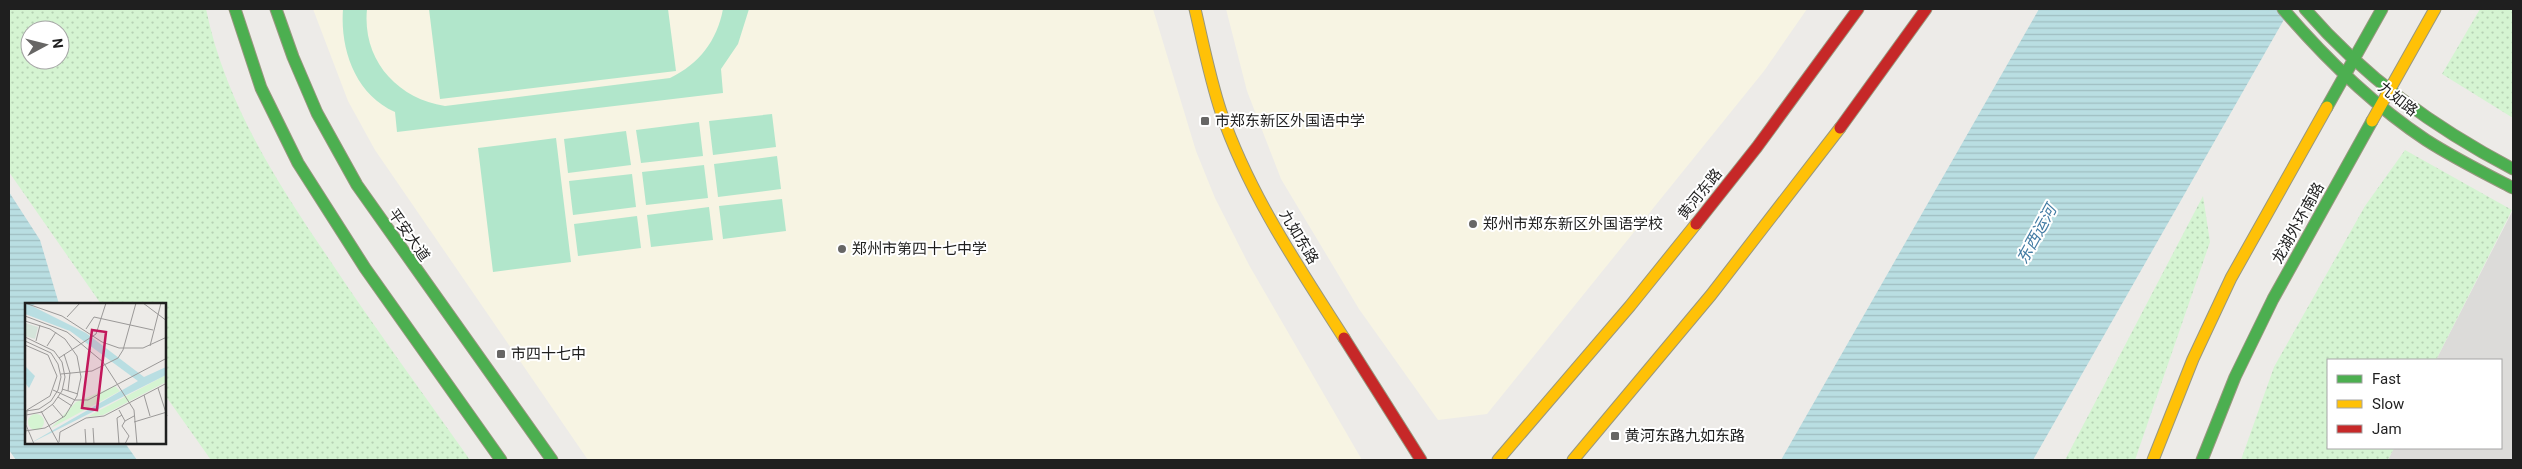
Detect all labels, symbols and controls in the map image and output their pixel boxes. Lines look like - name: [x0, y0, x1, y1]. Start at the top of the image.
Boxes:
- north arrow: [20, 20, 70, 70]
- text: N: [49, 38, 66, 49]
- street label: 九如路: [2375, 78, 2421, 120]
- place label: 市郑东新区外国语中学: [1215, 112, 1365, 130]
- marker: 市郑东新区外国语中学: [1199, 115, 1211, 127]
- street label: 黄河东路: [1674, 165, 1726, 223]
- street label: 龙湖外环南路: [2268, 179, 2328, 267]
- water label: 东西运河: [2013, 199, 2062, 267]
- street label: 平安大道: [384, 205, 434, 265]
- street label: 九如东路: [1276, 207, 1322, 267]
- place label: 郑州市郑东新区外国语学校: [1483, 215, 1663, 233]
- marker: 郑州市郑东新区外国语学校: [1467, 218, 1479, 230]
- place label: 郑州市第四十七中学: [852, 240, 987, 258]
- marker: 郑州市第四十七中学: [836, 243, 848, 255]
- inset map: [25, 303, 166, 444]
- place label: 市四十七中: [511, 345, 586, 363]
- marker: 市四十七中: [495, 348, 507, 360]
- legend: [2327, 359, 2502, 449]
- text: Fast: [2372, 370, 2401, 388]
- text: Slow: [2372, 395, 2404, 413]
- text: Jam: [2372, 420, 2402, 438]
- place label: 黄河东路九如东路: [1625, 427, 1745, 445]
- marker: 黄河东路九如东路: [1609, 430, 1621, 442]

